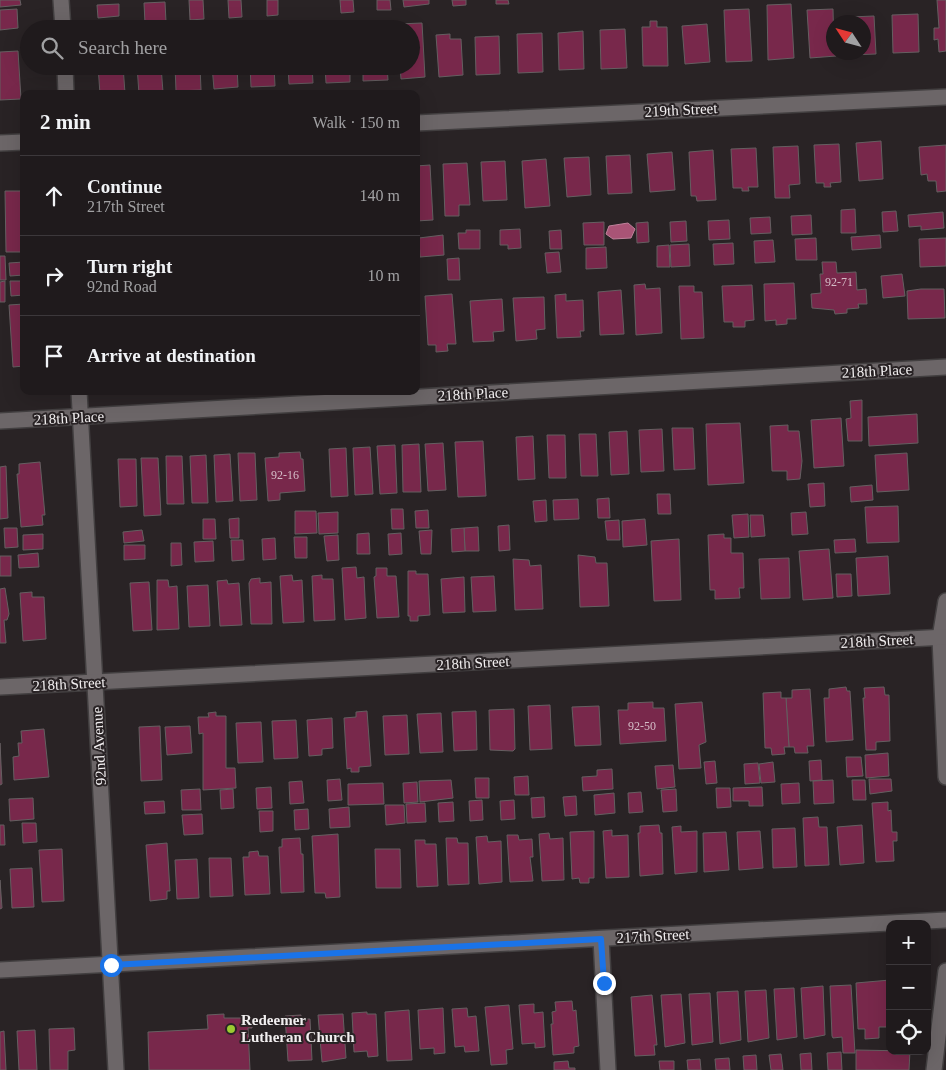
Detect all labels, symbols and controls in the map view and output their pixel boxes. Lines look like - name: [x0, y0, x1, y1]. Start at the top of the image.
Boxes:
- north arrow: [826, 15, 871, 60]
- search box: [20, 20, 420, 75]
- icon: search: [38, 34, 66, 62]
- text: Search here: [78, 37, 167, 58]
- street label: 219th Street: [644, 100, 719, 120]
- text: 2 min: [40, 110, 91, 134]
- text: Walk · 150 m: [313, 114, 400, 131]
- text: Continue: [87, 176, 162, 197]
- icon: ahead: [40, 182, 68, 210]
- text: 140 m: [360, 187, 400, 204]
- text: 217th Street: [87, 198, 165, 215]
- text: Turn right: [87, 256, 172, 277]
- icon: right: [40, 262, 68, 290]
- text: 10 m: [368, 267, 400, 284]
- house number: 92-71: [825, 275, 853, 289]
- text: 92nd Road: [87, 278, 157, 295]
- icon: arrive: [40, 342, 68, 370]
- text: Arrive at destination: [87, 345, 256, 366]
- street label: 218th Place: [841, 361, 913, 381]
- street label: 218th Place: [437, 384, 509, 404]
- street label: 218th Place: [33, 408, 105, 428]
- house number: 92-16: [271, 468, 299, 482]
- street label: 218th Street: [840, 631, 915, 651]
- street label: 218th Street: [436, 653, 511, 673]
- street label: 218th Street: [32, 674, 107, 694]
- street label: 92nd Avenue: [89, 706, 109, 786]
- house number: 92-50: [628, 719, 656, 733]
- map controls: [886, 920, 931, 1055]
- button: +: [886, 920, 931, 965]
- street label: 217th Street: [616, 926, 691, 946]
- route start: [100, 954, 123, 977]
- button: −: [886, 965, 931, 1010]
- route end: [593, 972, 616, 995]
- button: locate: [886, 1010, 931, 1055]
- place label: Redeemer Lutheran Church: [241, 1012, 355, 1045]
- marker: Redeemer Lutheran Church: [225, 1023, 237, 1035]

